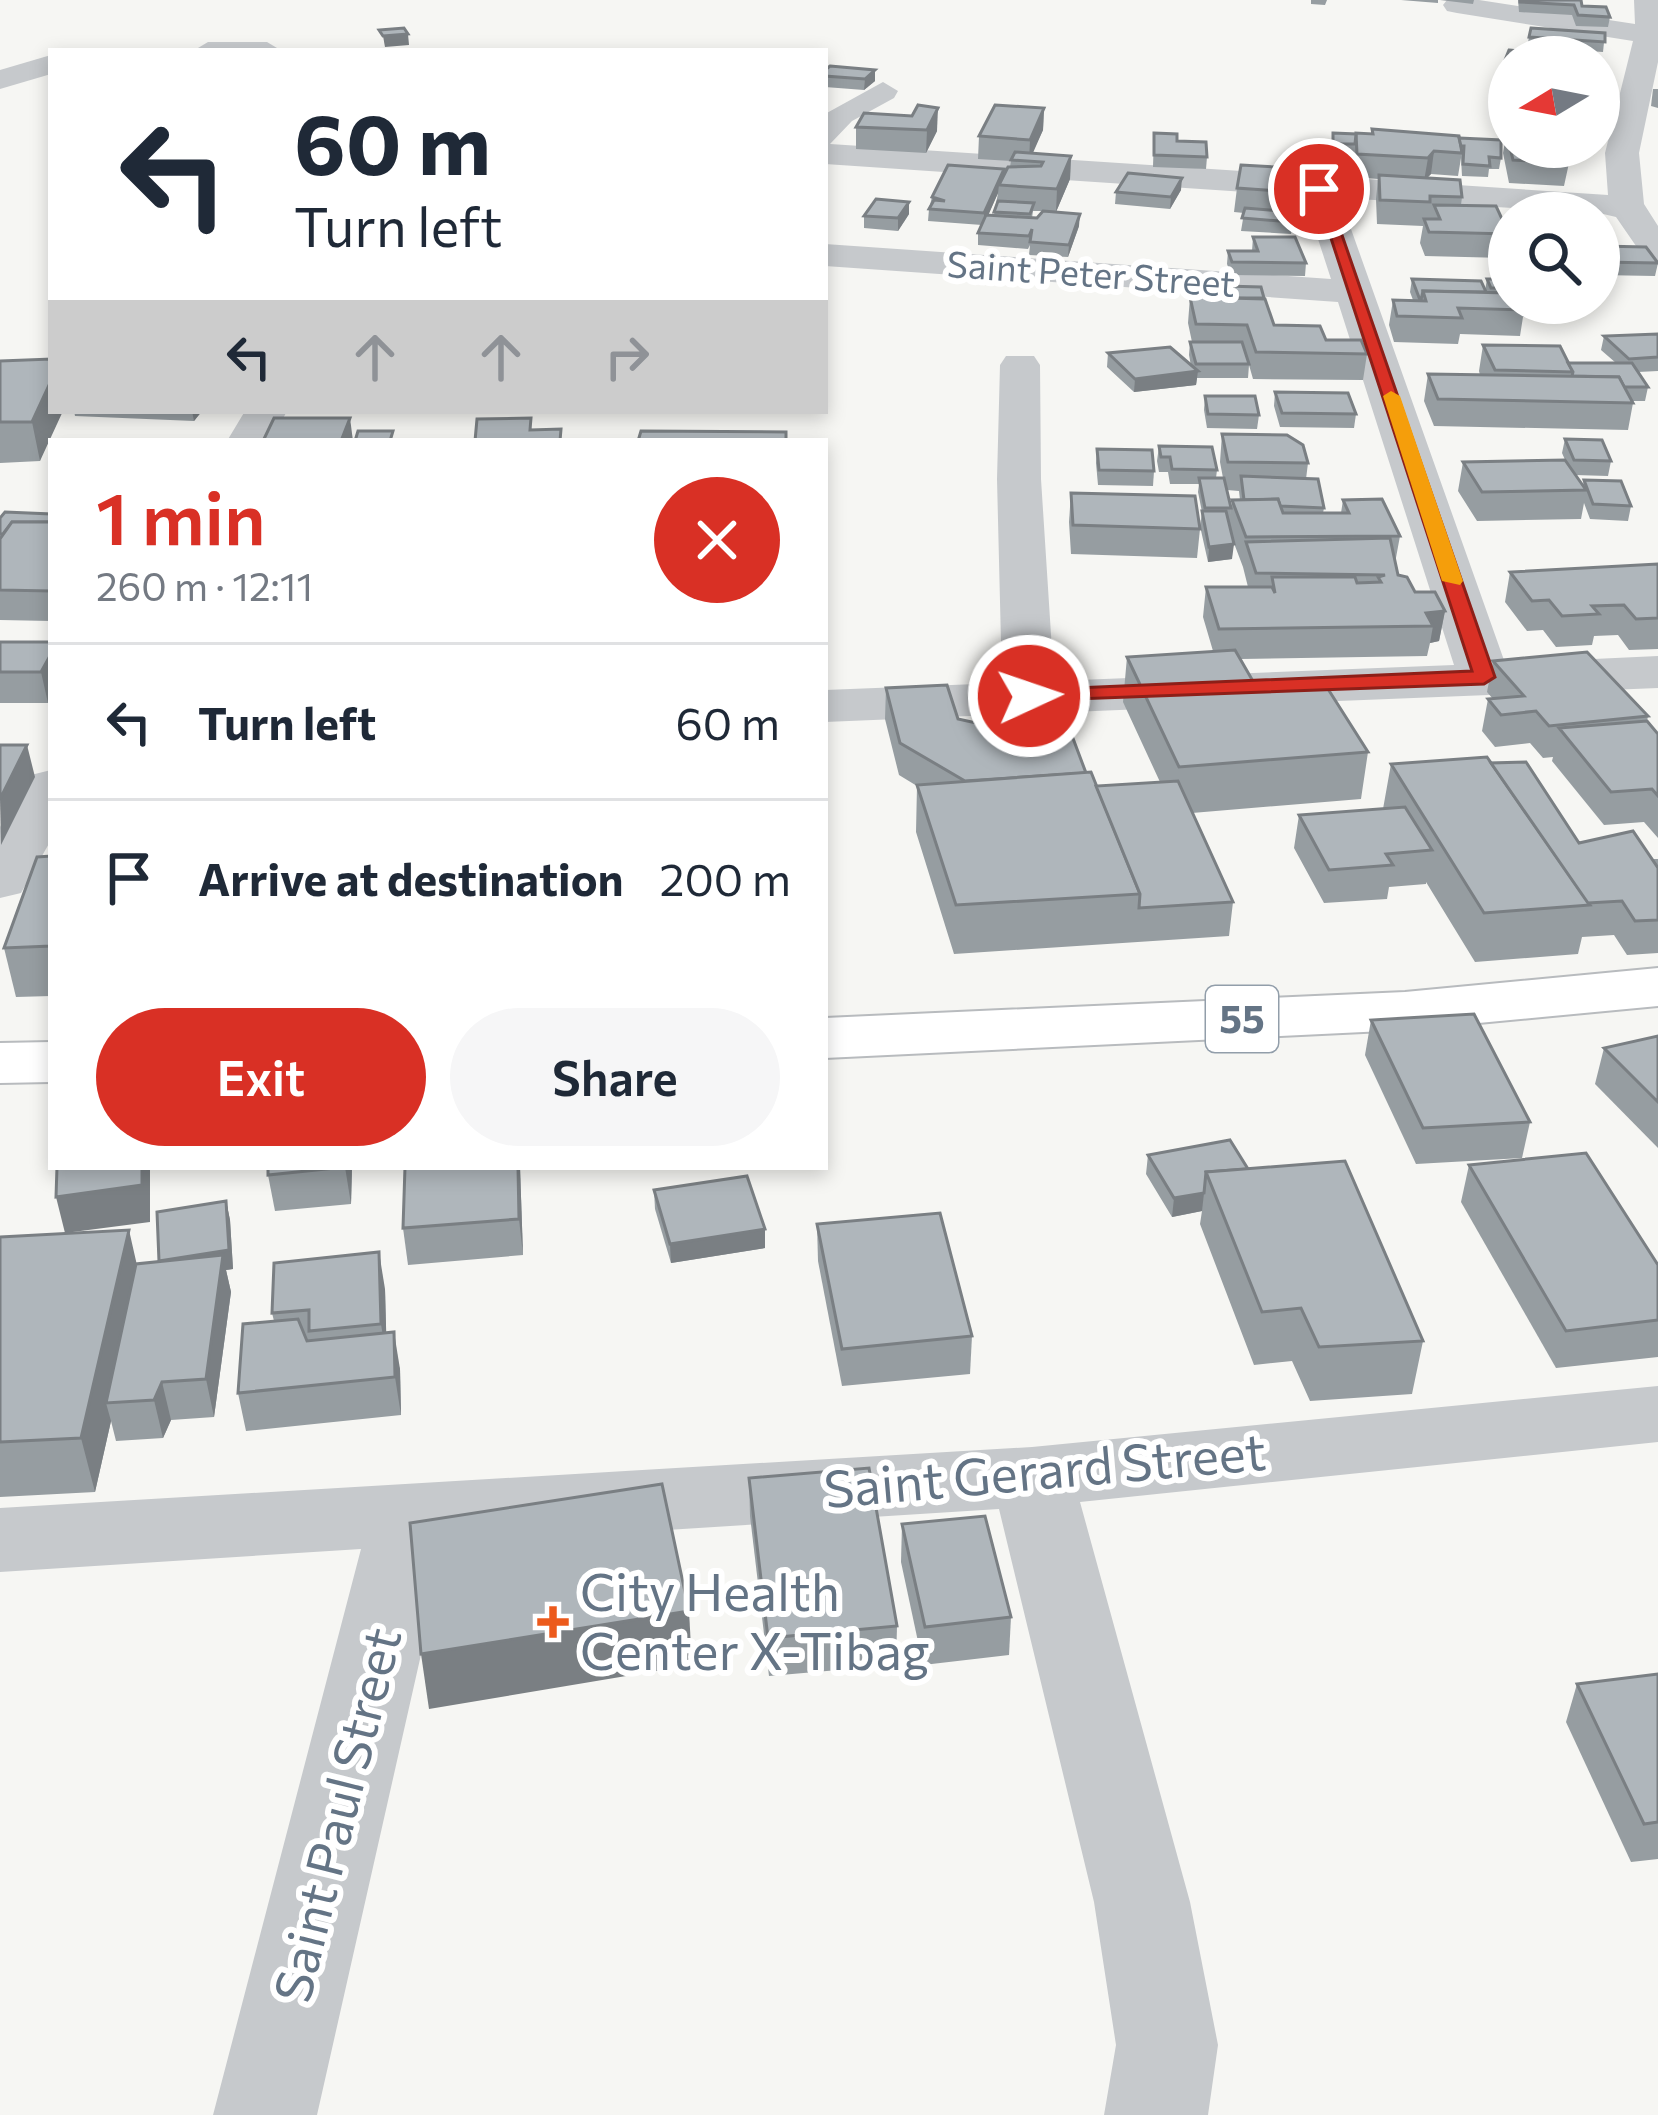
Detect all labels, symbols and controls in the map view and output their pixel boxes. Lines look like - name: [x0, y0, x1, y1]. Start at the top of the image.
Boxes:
- north arrow: [1488, 36, 1620, 168]
- map controls: [1488, 36, 1620, 324]
- text: 60 m: [294, 90, 491, 192]
- icon: left: [96, 96, 252, 252]
- pin: [1268, 138, 1370, 240]
- icon: arrive: [1286, 156, 1352, 222]
- text: Turn left: [294, 192, 502, 258]
- button: search: [1488, 192, 1620, 324]
- street label: Saint Peter Street: [946, 240, 1237, 304]
- icon: left: [216, 324, 282, 390]
- icon: ahead: [342, 324, 408, 390]
- icon: ahead: [468, 324, 534, 390]
- icon: right: [594, 324, 660, 390]
- text: 1 min: [96, 472, 266, 560]
- button: close: [654, 477, 780, 603]
- text: 260 m · 12:11: [96, 561, 313, 609]
- position arrow: [966, 633, 1092, 759]
- icon: left: [96, 689, 162, 755]
- text: Turn left: [198, 694, 376, 749]
- text: 60 m: [675, 694, 780, 749]
- icon: arrive: [96, 845, 162, 911]
- text: Arrive at destination: [198, 850, 624, 905]
- text: 200 m: [660, 850, 791, 905]
- road number: 55: [1206, 986, 1278, 1052]
- button: Exit: [96, 1008, 426, 1146]
- button: Share: [450, 1008, 780, 1146]
- street label: Saint Gerard Street: [821, 1418, 1268, 1519]
- place label: City Health Center X-Tibag: [580, 1559, 930, 1681]
- marker: City Health Center X-Tibag: [537, 1606, 569, 1638]
- street label: Saint Paul Street: [259, 1621, 413, 2008]

